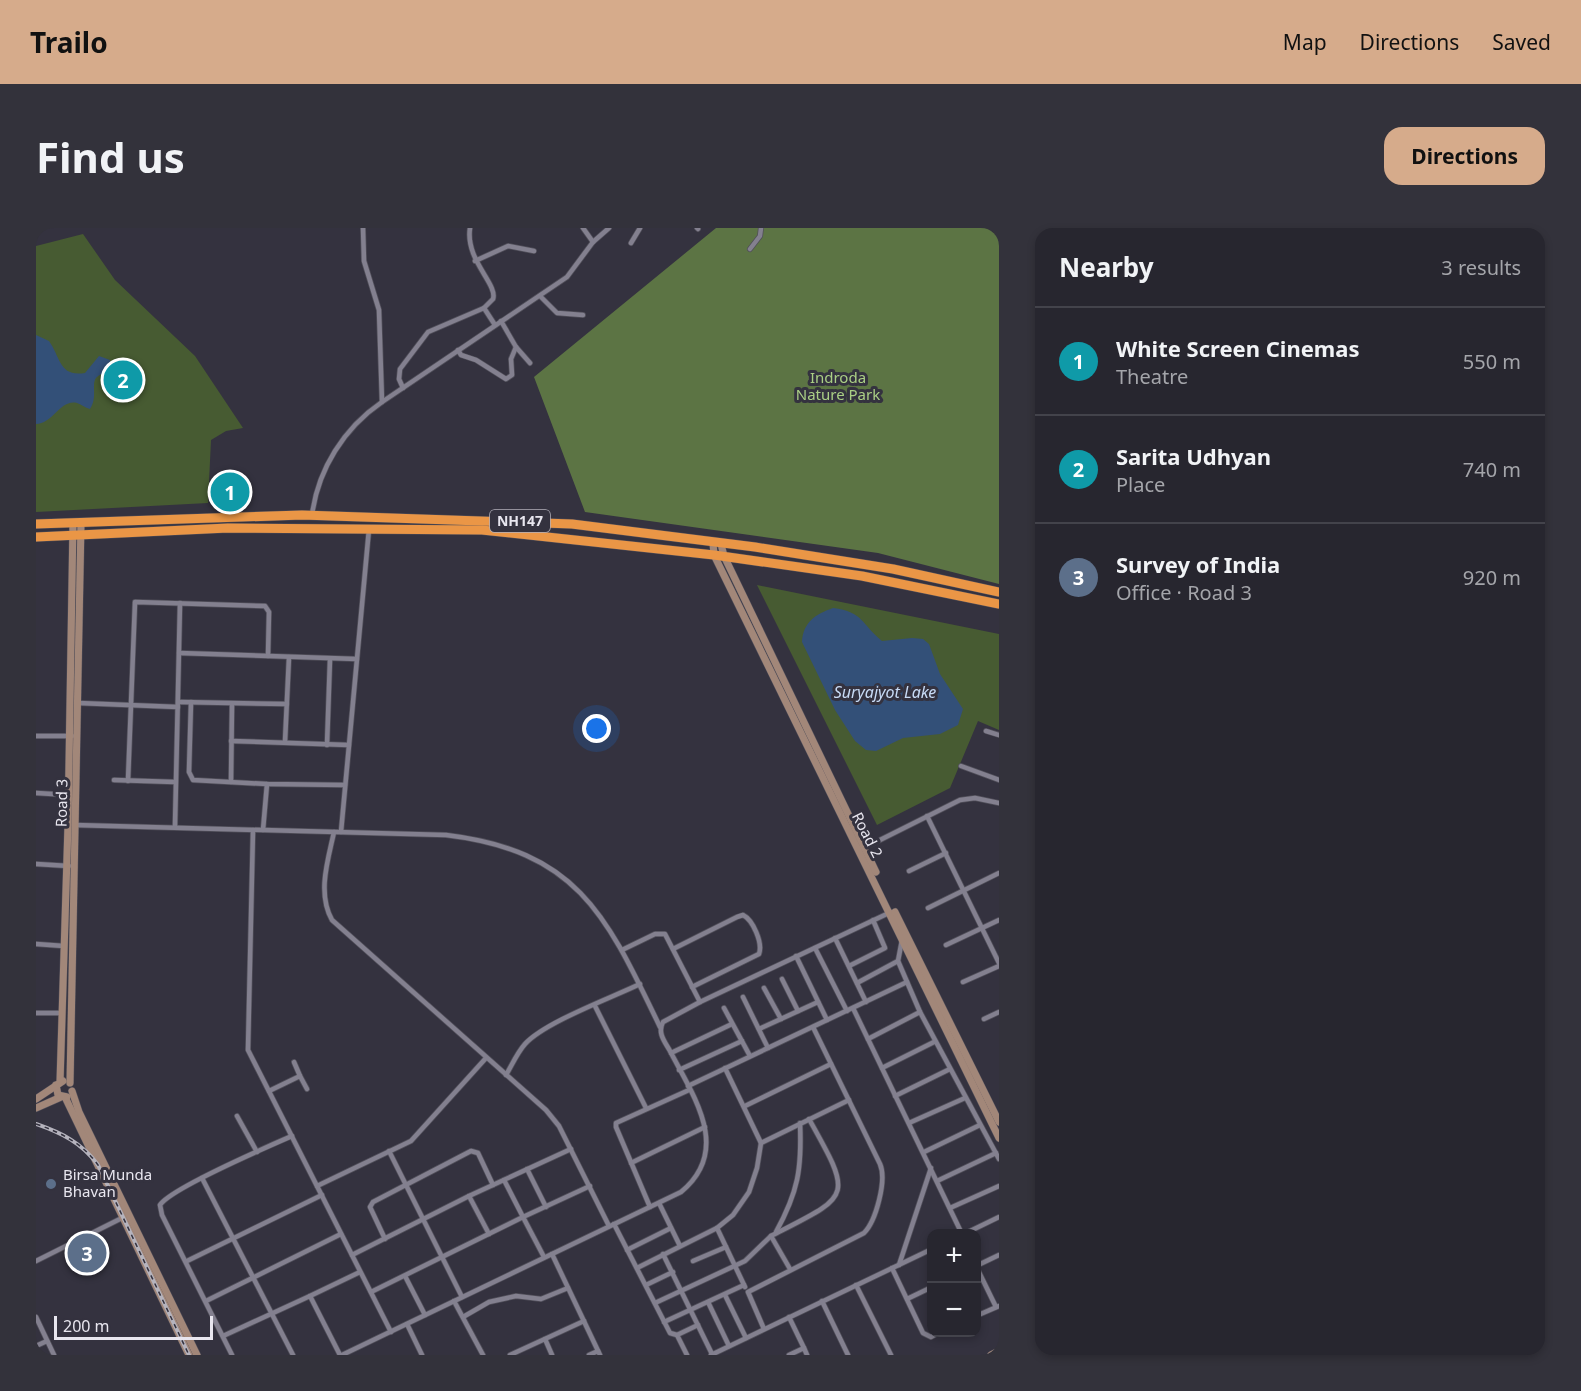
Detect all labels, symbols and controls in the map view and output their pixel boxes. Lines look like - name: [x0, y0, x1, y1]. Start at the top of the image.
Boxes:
- text: Trailo: [30, 23, 108, 61]
- text: Map: [1283, 28, 1327, 56]
- text: Directions: [1360, 28, 1459, 56]
- text: Saved: [1492, 28, 1551, 56]
- button: Directions: [1384, 127, 1545, 185]
- text: Find us: [36, 128, 185, 185]
- text: Nearby: [1059, 249, 1154, 285]
- text: 3 results: [1441, 254, 1521, 281]
- text: White Screen Cinemas: [1116, 333, 1360, 363]
- text: 1: [1073, 348, 1084, 375]
- text: 550 m: [1463, 348, 1521, 375]
- pin: 2: [104, 358, 142, 402]
- text: Theatre: [1116, 363, 1188, 390]
- park label: Indroda Nature Park: [796, 367, 880, 404]
- text: Sarita Udhyan: [1116, 441, 1271, 471]
- text: 2: [1073, 456, 1084, 483]
- text: 740 m: [1463, 456, 1521, 483]
- pin: 1: [210, 470, 250, 514]
- text: Place: [1116, 471, 1165, 498]
- road number: NH147: [490, 510, 550, 532]
- text: Survey of India: [1116, 549, 1280, 579]
- text: 3: [1073, 564, 1084, 591]
- text: 920 m: [1463, 564, 1521, 591]
- text: Office · Road 3: [1116, 579, 1252, 606]
- water label: Suryajyot Lake: [834, 681, 936, 703]
- your location: [582, 714, 611, 743]
- street label: Road 3: [51, 779, 71, 827]
- street label: Road 2: [848, 808, 888, 861]
- place label: Birsa Munda Bhavan: [63, 1164, 152, 1201]
- marker: Birsa Munda Bhavan: [44, 1177, 58, 1191]
- map controls: [927, 1229, 981, 1337]
- button: +: [927, 1229, 981, 1283]
- pin: 3: [68, 1230, 106, 1276]
- button: −: [927, 1283, 981, 1337]
- scale bar: [54, 1313, 213, 1340]
- text: 200 m: [63, 1315, 110, 1337]

